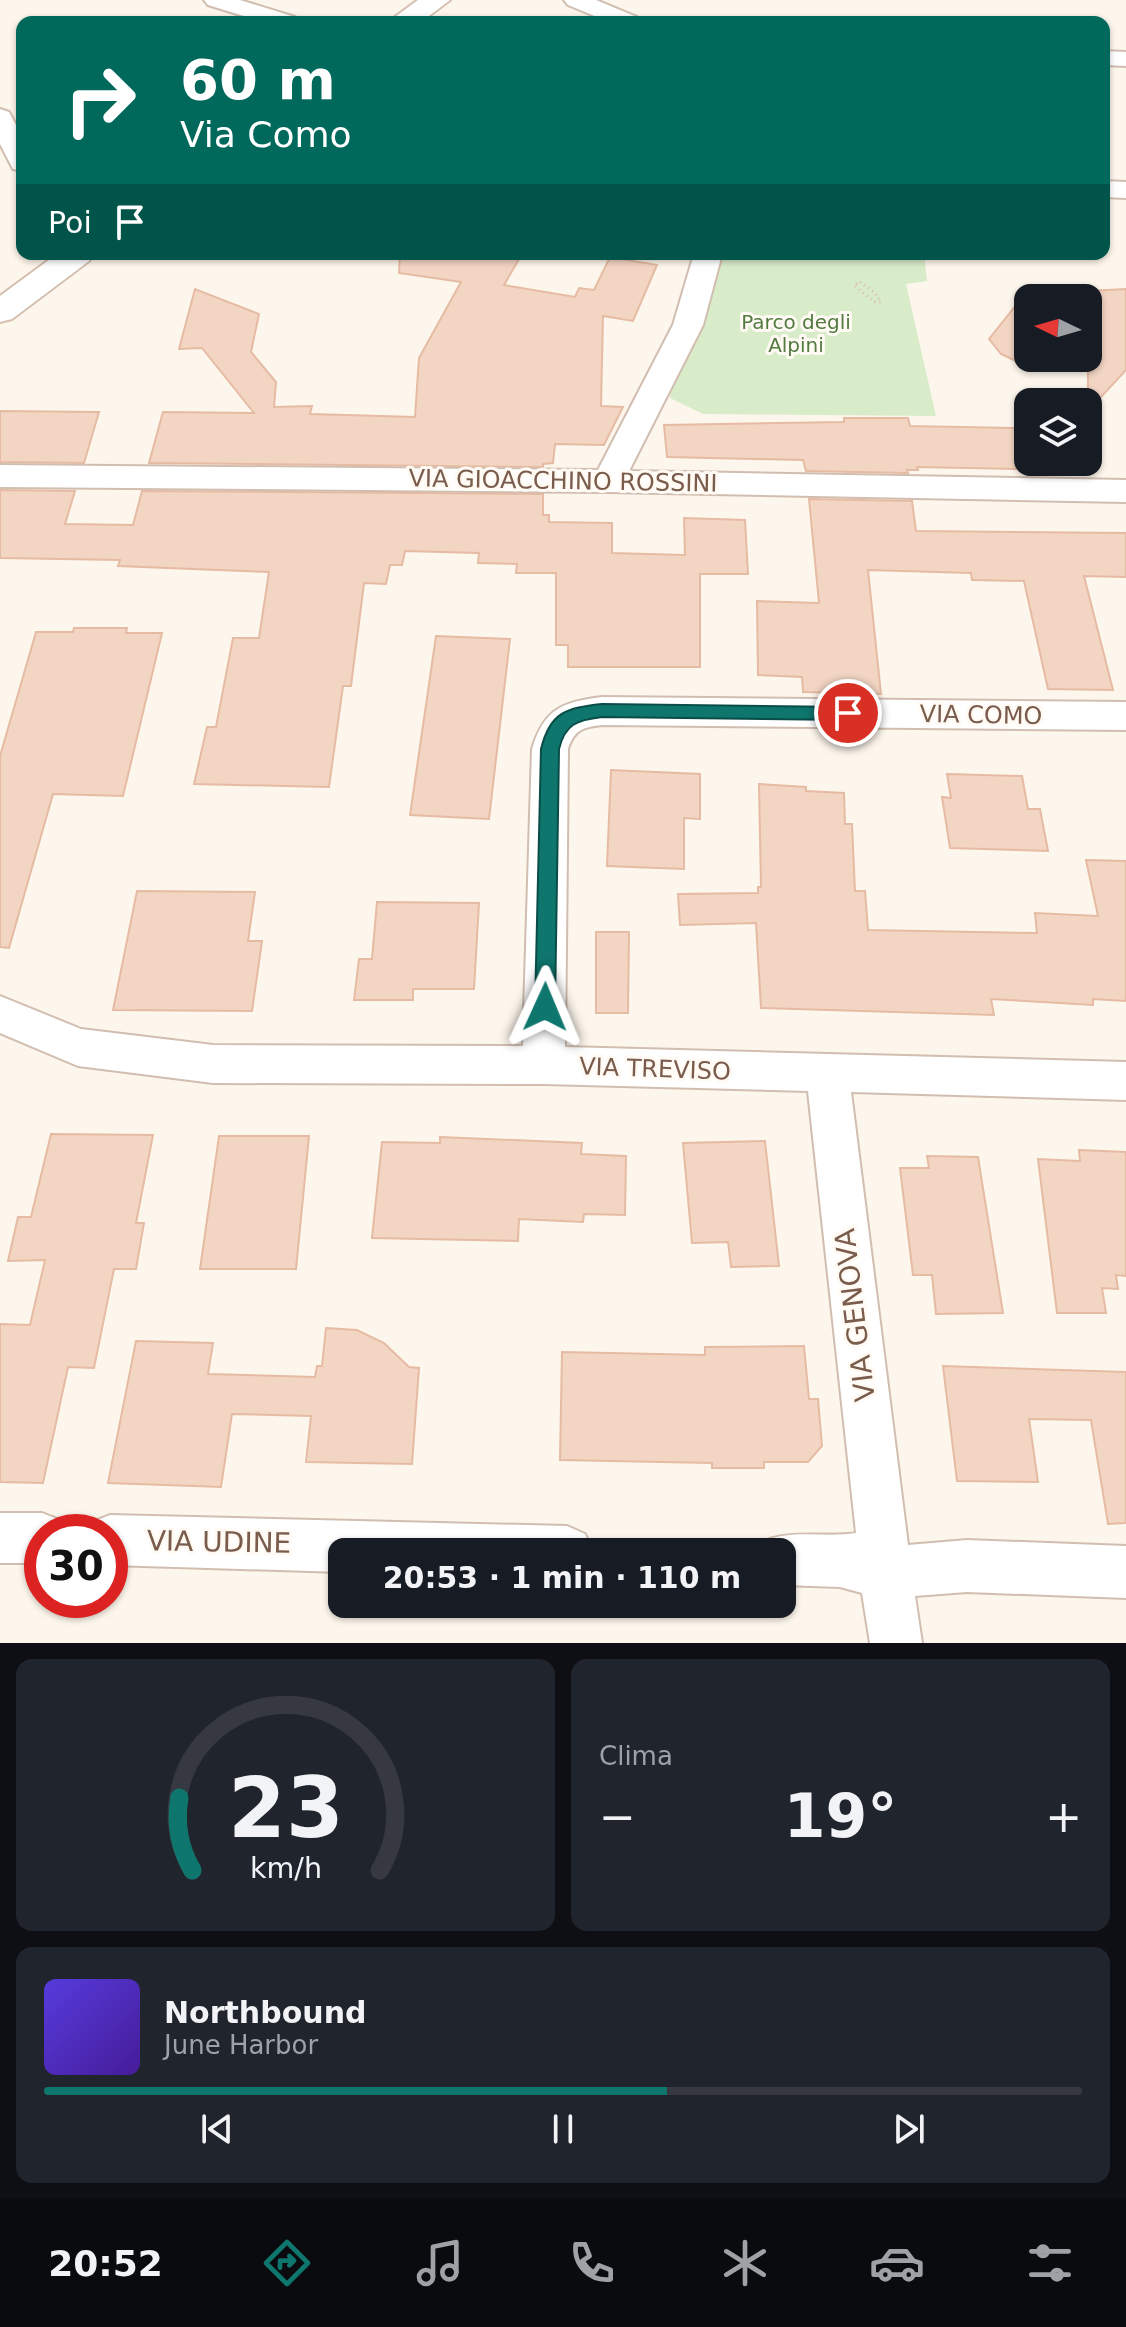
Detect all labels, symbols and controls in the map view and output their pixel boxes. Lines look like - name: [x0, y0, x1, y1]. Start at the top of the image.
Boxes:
- text: 60 m: [180, 47, 336, 112]
- icon: right: [48, 48, 152, 152]
- text: Via Como: [180, 114, 352, 155]
- icon: arrive: [108, 200, 152, 244]
- text: Poi: [48, 205, 92, 240]
- north arrow: [1014, 284, 1102, 372]
- map controls: [1014, 284, 1102, 476]
- park label: Parco degli Alpini: [741, 310, 851, 357]
- button: layers: [1014, 388, 1102, 476]
- street label: VIA GIOACCHINO ROSSINI: [408, 464, 718, 498]
- pin: [814, 679, 882, 747]
- icon: arrive: [826, 691, 870, 735]
- street label: VIA COMO: [919, 700, 1043, 730]
- position arrow: [503, 965, 587, 1049]
- street label: VIA TREVISO: [579, 1052, 731, 1086]
- street label: VIA GENOVA: [828, 1227, 882, 1403]
- speed limit sign: 30: [24, 1514, 128, 1618]
- street label: VIA UDINE: [147, 1524, 291, 1560]
- text: 20:53 · 1 min · 110 m: [383, 1560, 741, 1595]
- text: Clima: [599, 1741, 673, 1771]
- text: 23: [228, 1760, 343, 1857]
- text: 19°: [784, 1781, 897, 1851]
- text: −: [599, 1791, 636, 1842]
- text: +: [1045, 1791, 1082, 1842]
- text: km/h: [249, 1851, 322, 1885]
- text: Northbound: [164, 1995, 367, 2030]
- text: June Harbor: [164, 2030, 318, 2060]
- icon: previous: [195, 2107, 239, 2151]
- icon: pause: [541, 2107, 585, 2151]
- icon: next: [887, 2107, 931, 2151]
- icon: directions: [259, 2235, 315, 2291]
- icon: music: [412, 2235, 468, 2291]
- icon: phone: [564, 2235, 620, 2291]
- icon: climate: [717, 2235, 773, 2291]
- icon: car: [869, 2235, 925, 2291]
- icon: filters: [1022, 2235, 1078, 2291]
- text: 20:52: [48, 2243, 163, 2284]

